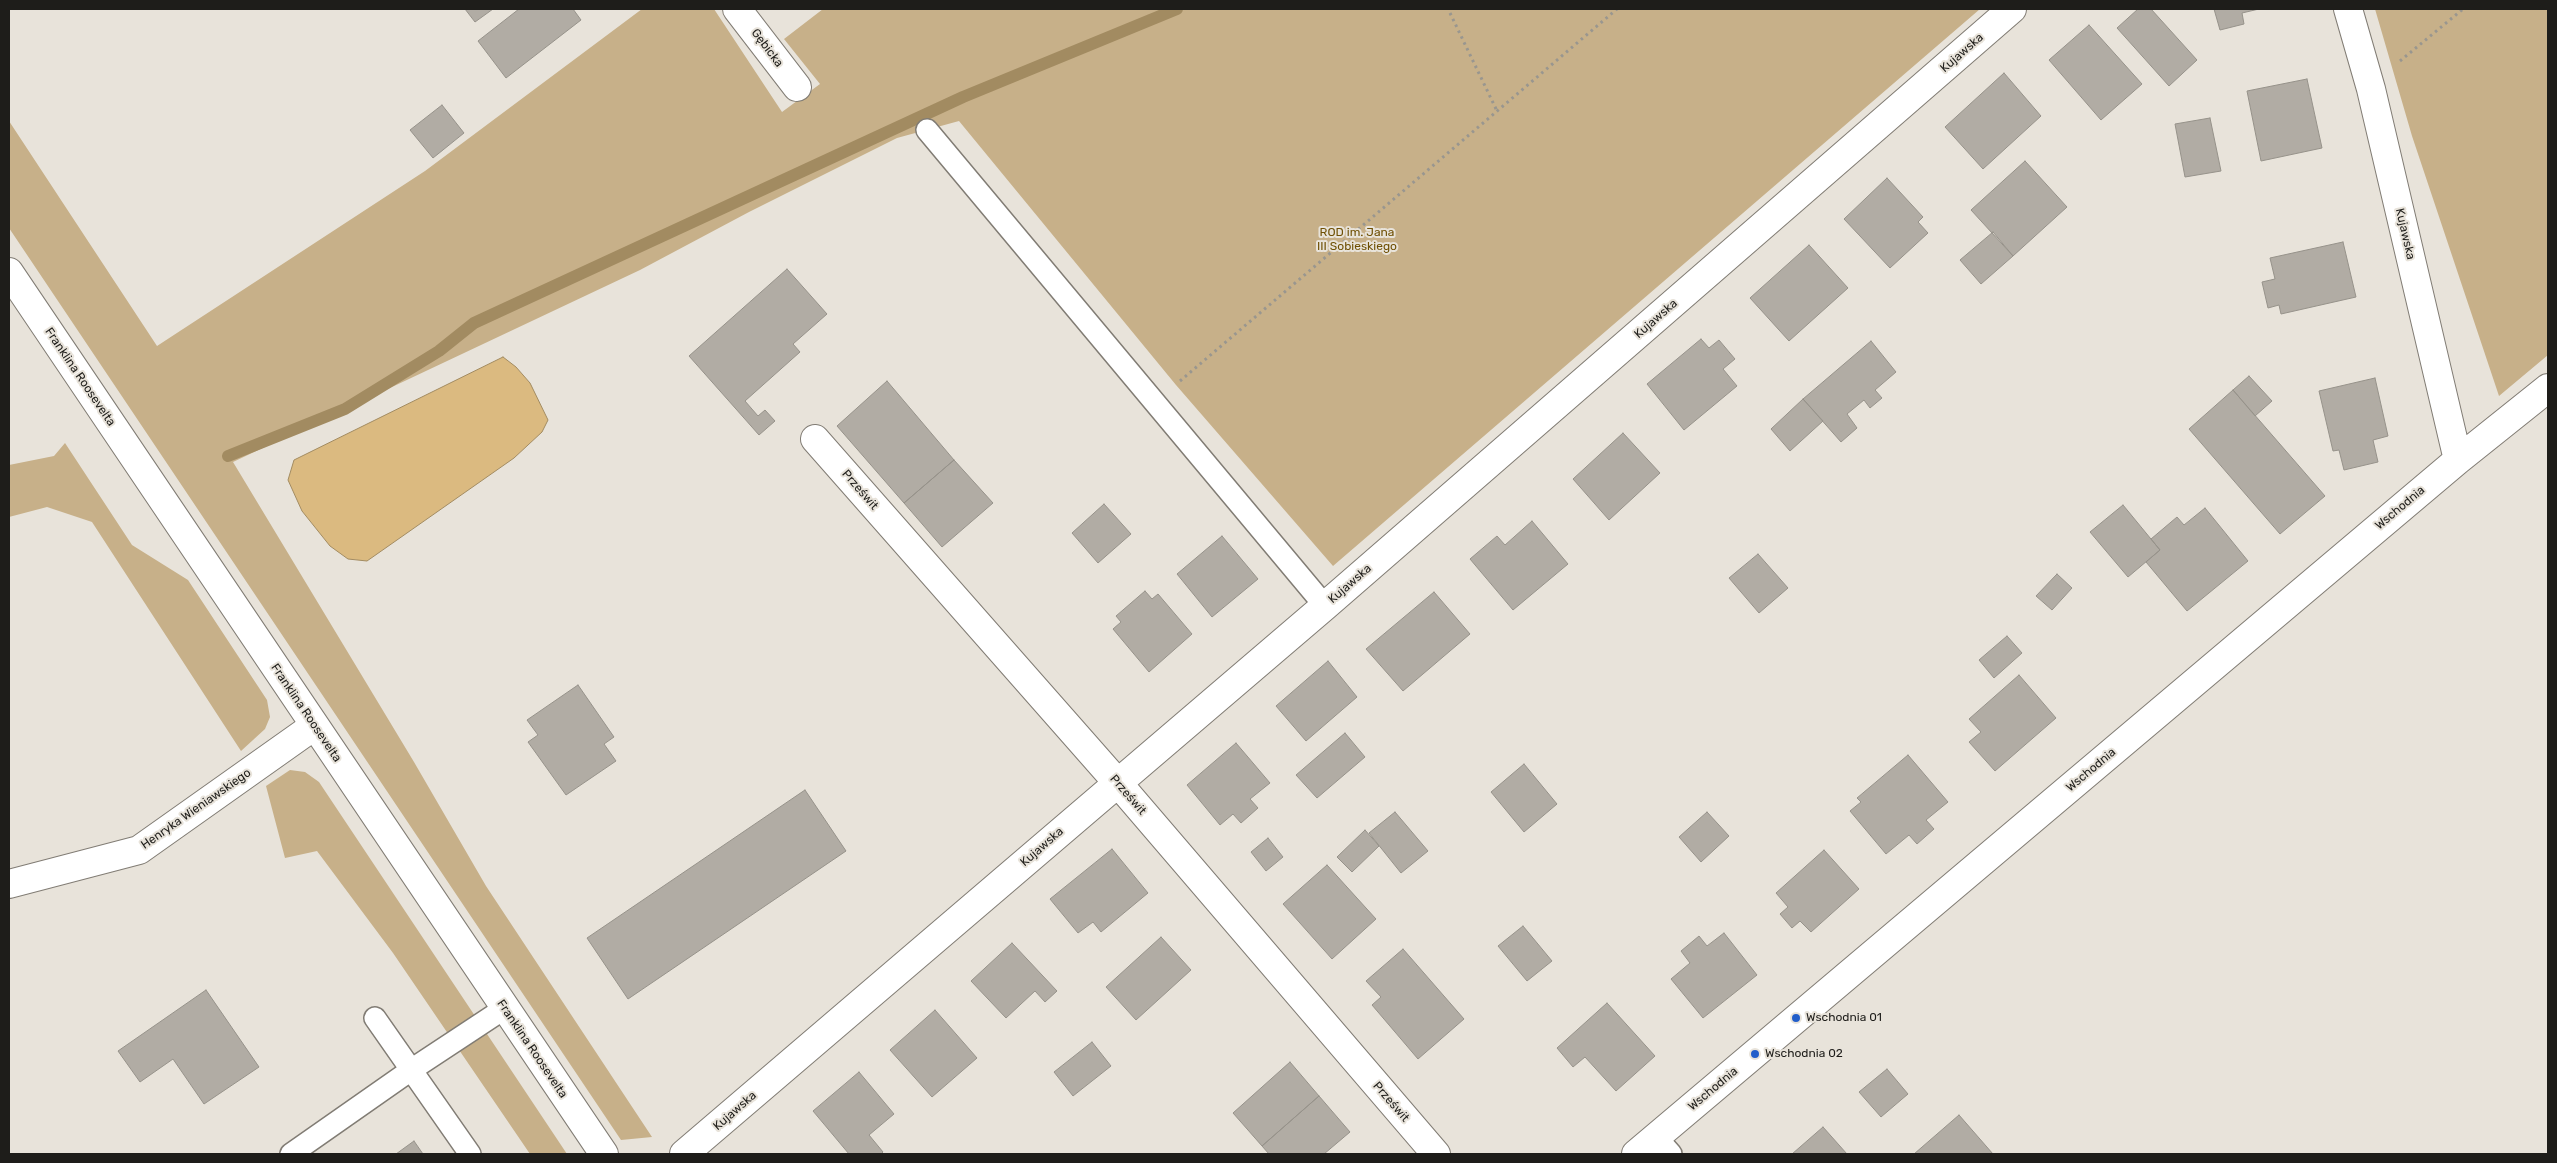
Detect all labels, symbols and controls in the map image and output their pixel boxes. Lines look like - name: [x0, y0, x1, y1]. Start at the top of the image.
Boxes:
- street label: Gębicka: [748, 26, 786, 70]
- street label: Kujawska: [1938, 30, 1986, 76]
- street label: Kujawska: [2392, 207, 2418, 261]
- park label: ROD im. Jana III Sobieskiego: [1317, 226, 1397, 254]
- street label: Kujawska: [1632, 296, 1680, 342]
- street label: Franklina Roosevelta: [42, 325, 118, 429]
- street label: Prześwit: [839, 467, 881, 513]
- street label: Wschodnia: [2372, 483, 2428, 533]
- street label: Kujawska: [1326, 561, 1374, 607]
- street label: Franklina Roosevelta: [268, 661, 344, 765]
- street label: Wschodnia: [2063, 745, 2119, 795]
- street label: Henryka Wieniawskiego: [138, 766, 254, 852]
- street label: Prześwit: [1107, 772, 1149, 818]
- street label: Kujawska: [1018, 824, 1066, 870]
- street label: Franklina Roosevelta: [494, 997, 570, 1101]
- place label: Wschodnia 01: [1806, 1011, 1882, 1025]
- marker: Wschodnia 01: [1790, 1012, 1802, 1024]
- place label: Wschodnia 02: [1765, 1047, 1843, 1061]
- marker: Wschodnia 02: [1749, 1048, 1761, 1060]
- street label: Wschodnia: [1685, 1064, 1741, 1114]
- street label: Prześwit: [1370, 1079, 1412, 1125]
- street label: Kujawska: [711, 1088, 759, 1134]

